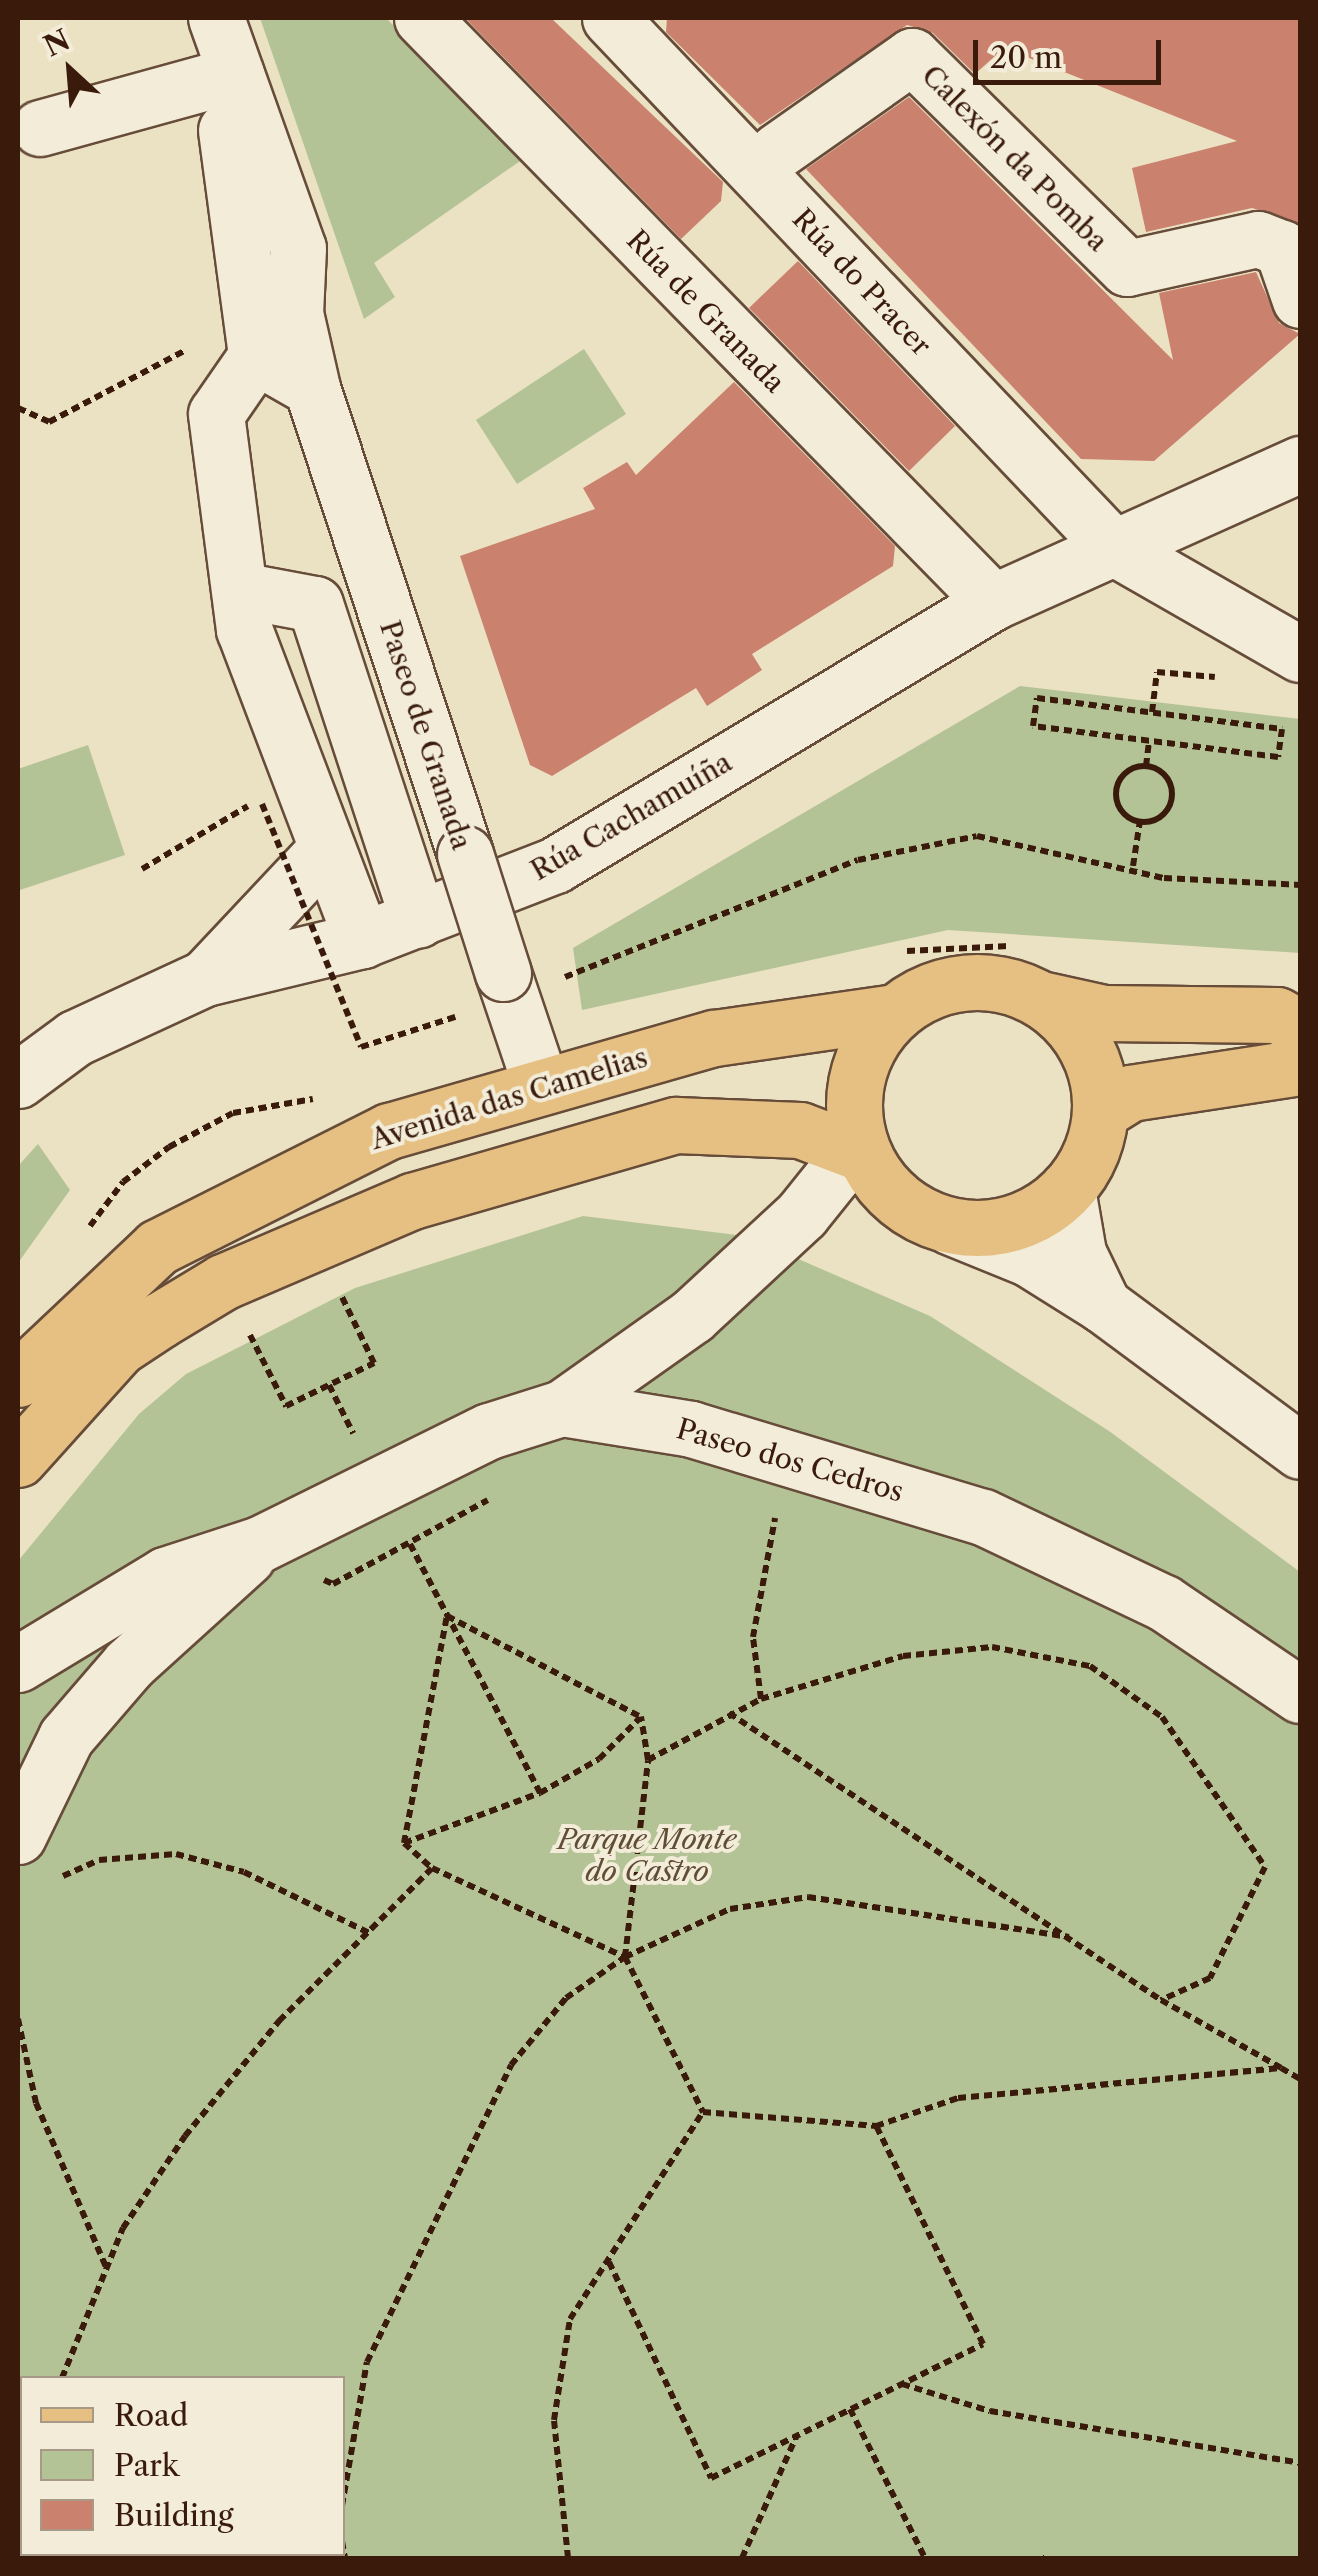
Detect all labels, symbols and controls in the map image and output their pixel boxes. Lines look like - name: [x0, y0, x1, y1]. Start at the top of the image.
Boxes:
- north arrow: [20, 20, 120, 120]
- scale bar: [978, 20, 1166, 82]
- text: N: [38, 22, 75, 64]
- text: 20 m: [990, 39, 1062, 76]
- street label: Calexón da Pomba: [915, 58, 1115, 258]
- street label: Rúa do Pracer: [786, 202, 938, 362]
- street label: Rúa de Granada: [620, 223, 792, 399]
- street label: Paseo de Granada: [373, 616, 479, 854]
- street label: Rúa Cachamuíña: [524, 745, 738, 887]
- street label: Avenida das Camelias: [366, 1040, 652, 1156]
- street label: Paseo dos Cedros: [673, 1412, 907, 1508]
- park label: Parque Monte do Castro: [557, 1822, 737, 1888]
- legend: [20, 2376, 345, 2556]
- text: Road: [114, 2397, 188, 2434]
- text: Park: [114, 2447, 179, 2484]
- text: Building: [114, 2497, 234, 2534]

